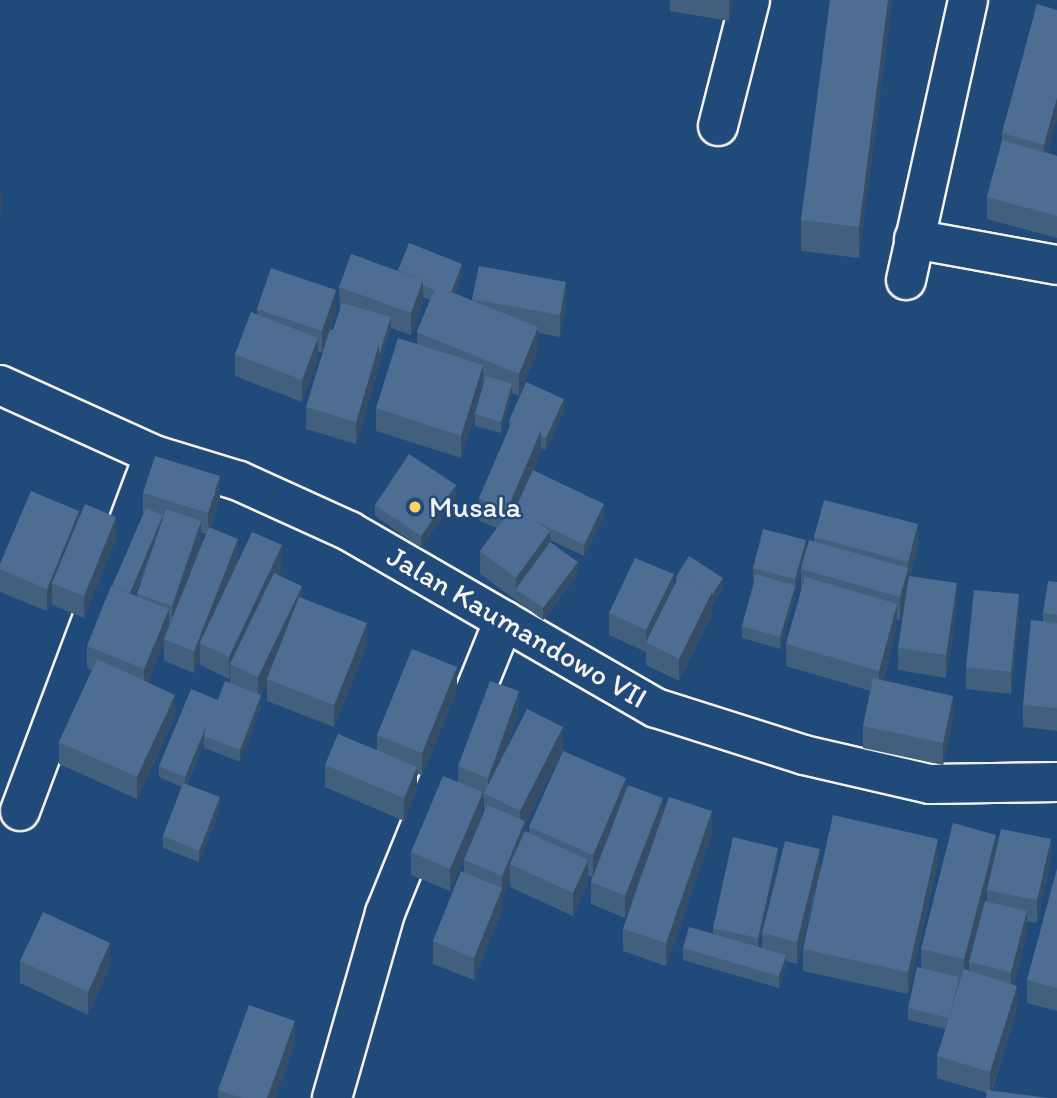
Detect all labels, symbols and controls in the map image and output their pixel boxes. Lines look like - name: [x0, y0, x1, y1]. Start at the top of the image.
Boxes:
- place label: Musala: [429, 489, 521, 525]
- marker: Musala: [407, 499, 423, 515]
- street label: Jalan Kaumandowo VII: [381, 538, 653, 716]

